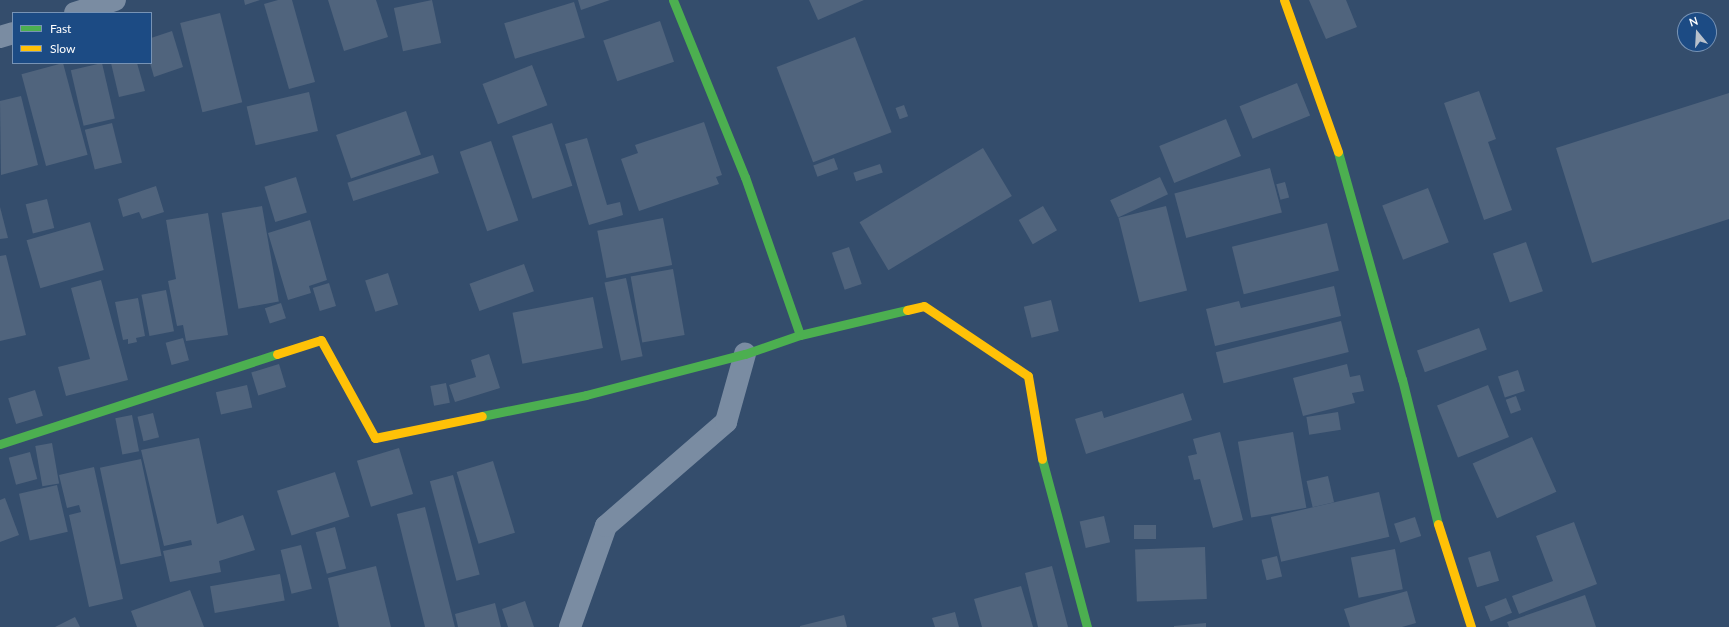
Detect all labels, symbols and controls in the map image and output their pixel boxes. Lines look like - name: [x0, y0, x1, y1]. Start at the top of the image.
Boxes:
- legend: [12, 12, 152, 64]
- north arrow: [1677, 12, 1717, 52]
- text: N: [1687, 14, 1699, 29]
- text: Fast: [50, 21, 71, 36]
- text: Slow: [50, 41, 75, 56]

